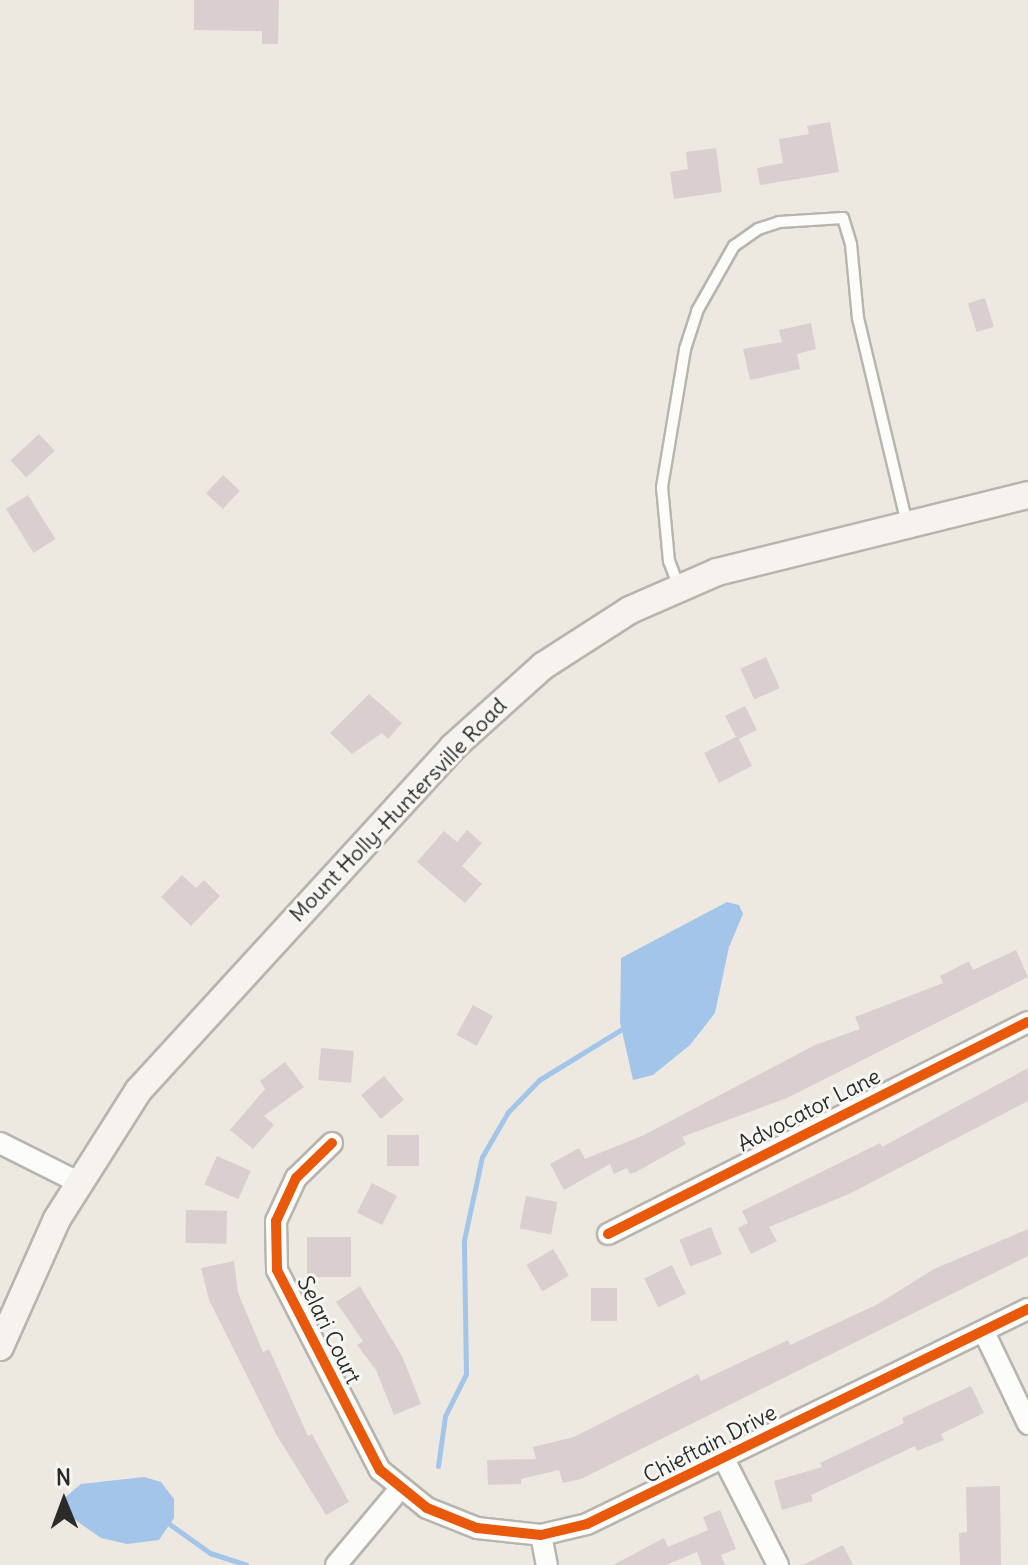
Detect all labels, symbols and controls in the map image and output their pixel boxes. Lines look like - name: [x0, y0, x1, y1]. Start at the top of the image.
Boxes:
- street label: Mount Holly-Huntersville Road: [284, 693, 512, 927]
- street label: Advocator Lane: [733, 1063, 885, 1157]
- street label: Selari Court: [292, 1272, 366, 1388]
- street label: Chieftain Drive: [639, 1399, 781, 1489]
- north arrow: [24, 1461, 104, 1541]
- text: N: [56, 1463, 71, 1491]

